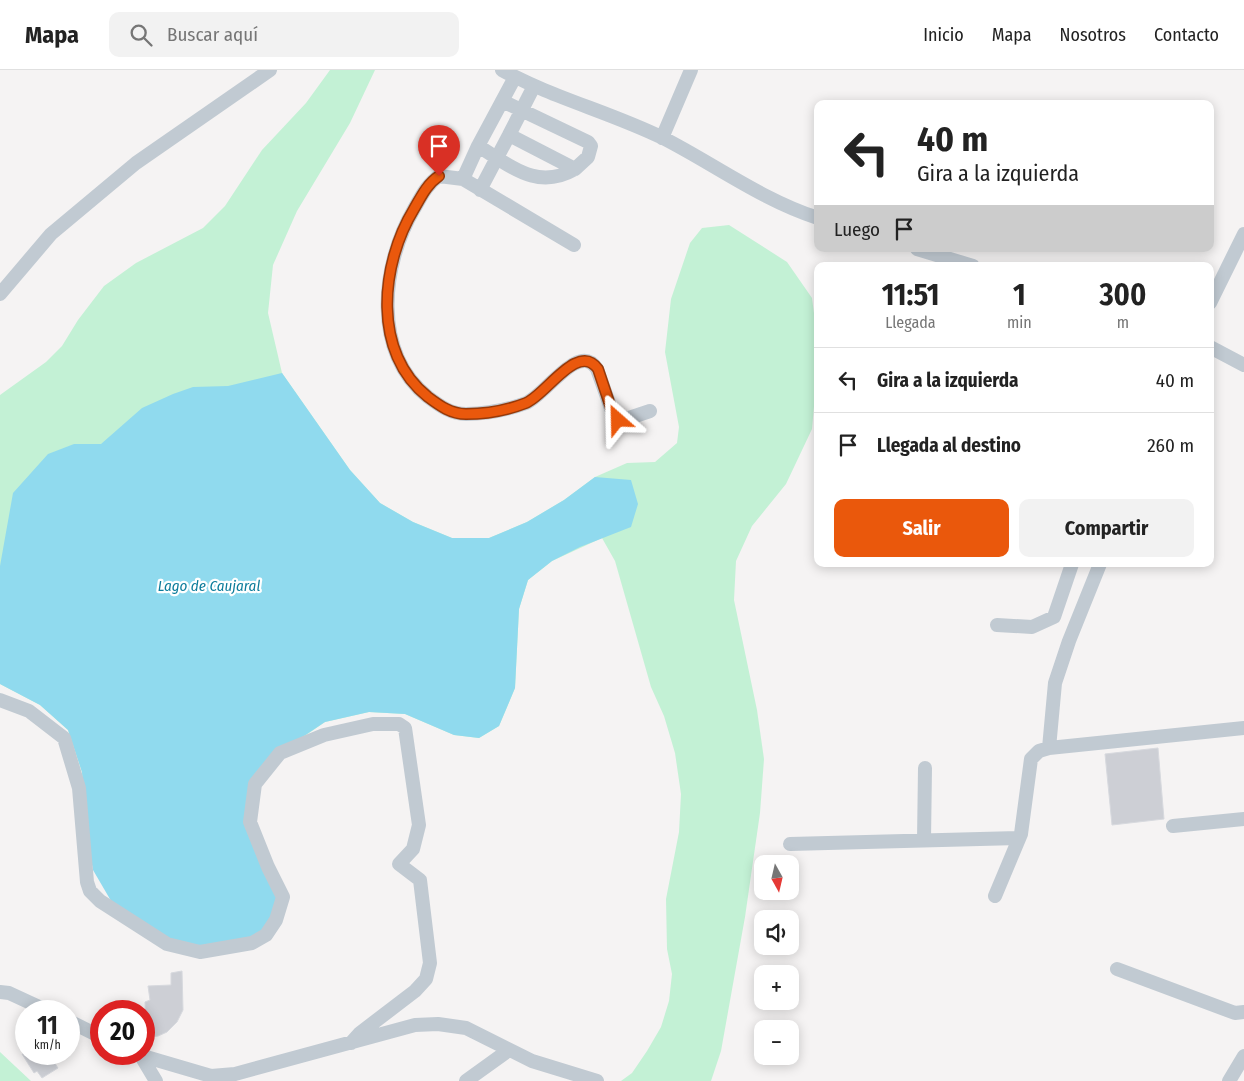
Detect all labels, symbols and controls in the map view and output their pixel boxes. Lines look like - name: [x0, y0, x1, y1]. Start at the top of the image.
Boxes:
- search box: [109, 12, 459, 57]
- text: Mapa: [25, 21, 79, 49]
- icon: search: [127, 21, 155, 49]
- text: Buscar aquí: [167, 23, 258, 46]
- text: Inicio: [923, 24, 964, 46]
- text: Mapa: [992, 24, 1032, 46]
- text: Nosotros: [1060, 24, 1126, 46]
- text: Contacto: [1154, 24, 1219, 46]
- text: 40 m: [917, 118, 988, 160]
- icon: left: [834, 120, 899, 185]
- pin: [418, 125, 460, 176]
- icon: arrive: [425, 132, 453, 160]
- text: Gira a la izquierda: [917, 160, 1079, 187]
- icon: arrive: [890, 215, 918, 243]
- text: Luego: [834, 218, 880, 241]
- text: 11:51: [882, 277, 939, 313]
- text: 1: [1013, 277, 1026, 313]
- text: 300: [1099, 277, 1146, 313]
- text: Llegada: [885, 313, 936, 332]
- text: min: [1007, 313, 1032, 332]
- text: m: [1117, 313, 1129, 332]
- icon: left: [834, 366, 862, 394]
- text: Gira a la izquierda: [877, 369, 1019, 392]
- text: 40 m: [1156, 369, 1194, 392]
- position arrow: [591, 393, 643, 445]
- icon: arrive: [834, 431, 862, 459]
- text: Llegada al destino: [877, 434, 1021, 457]
- text: 260 m: [1147, 434, 1194, 457]
- button: Salir: [834, 499, 1009, 557]
- button: Compartir: [1019, 499, 1194, 557]
- water label: Lago de Caujaral: [158, 577, 260, 595]
- north arrow: [754, 855, 799, 900]
- map controls: [754, 855, 799, 1065]
- button: sound: [754, 910, 799, 955]
- button: +: [754, 965, 799, 1010]
- speed limit sign: 20: [90, 1000, 155, 1065]
- text: 11: [37, 1011, 58, 1041]
- button: −: [754, 1020, 799, 1065]
- text: km/h: [34, 1038, 61, 1052]

